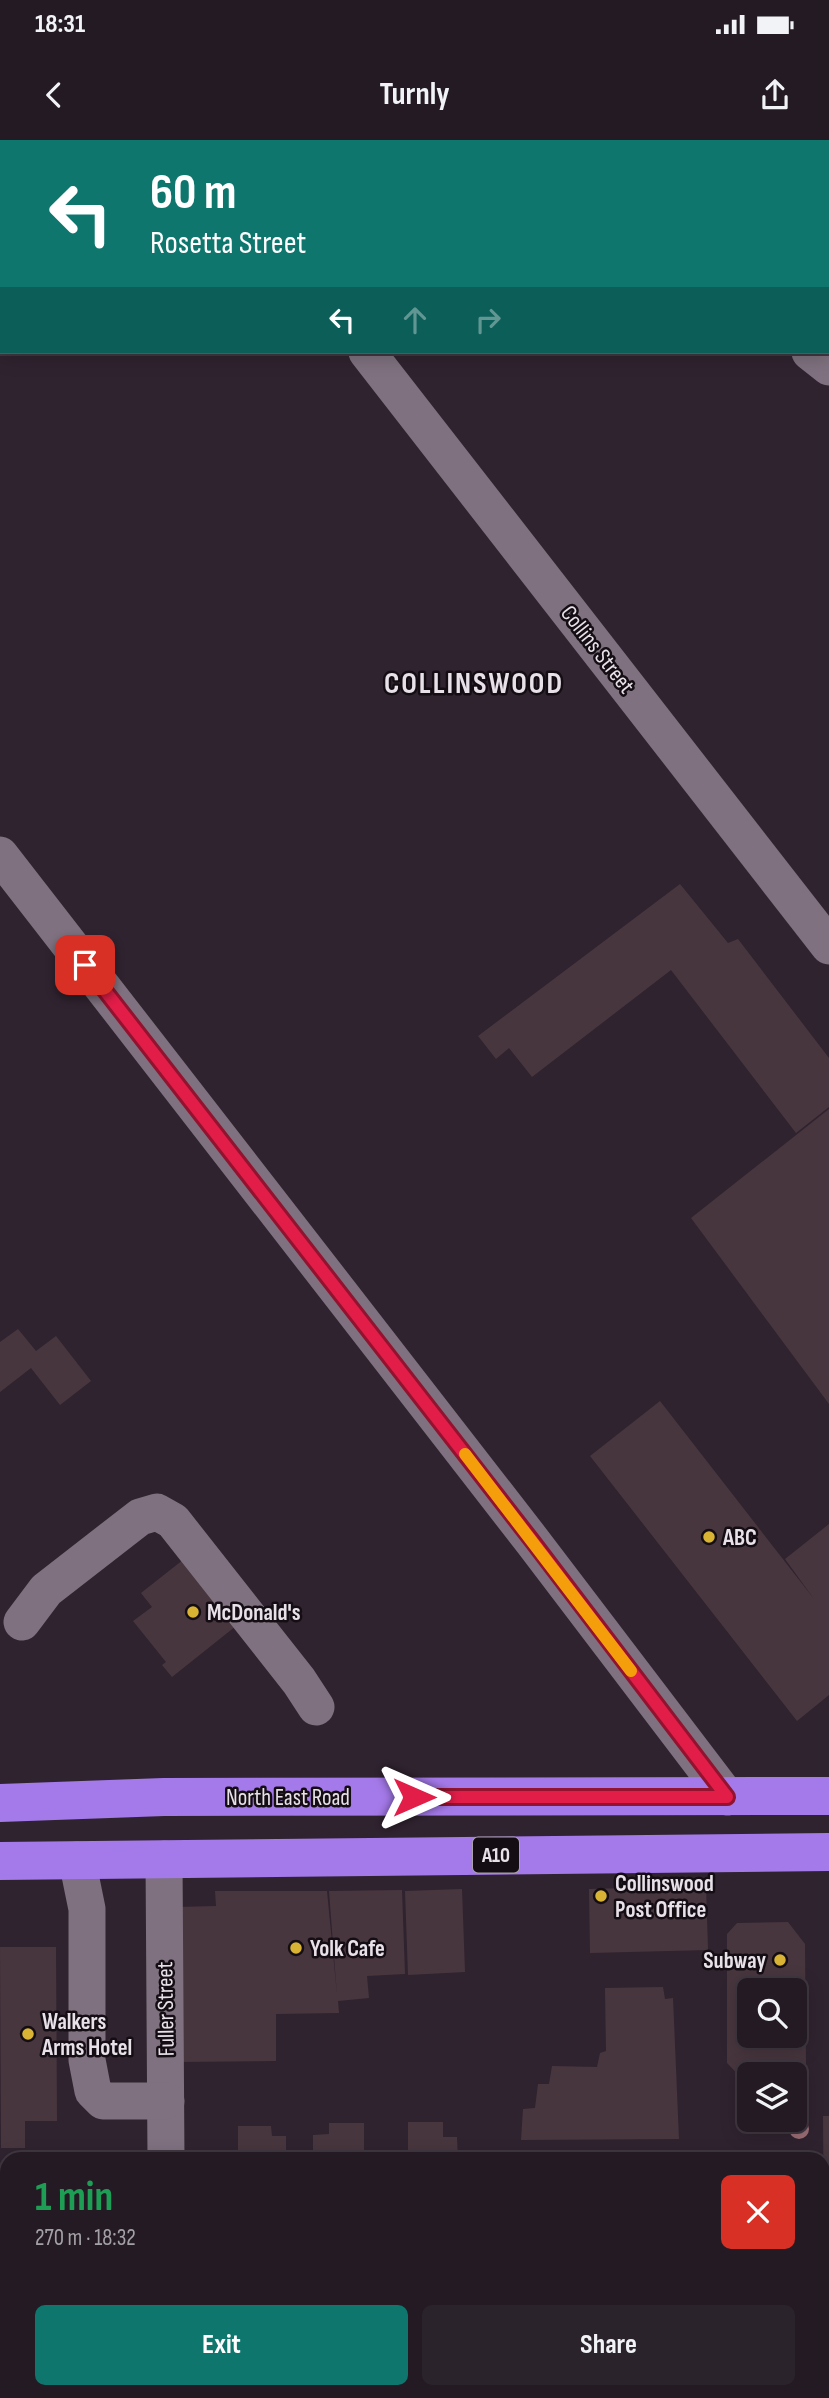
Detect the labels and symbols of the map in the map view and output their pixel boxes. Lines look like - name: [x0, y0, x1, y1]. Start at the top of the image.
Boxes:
- street label: Collins Street: [554, 600, 640, 699]
- district label: COLLINSWOOD: [384, 666, 564, 702]
- pin: [55, 935, 115, 995]
- place label: ABC: [722, 1524, 757, 1552]
- marker: ABC: [701, 1529, 717, 1545]
- place label: McDonald's: [207, 1599, 301, 1627]
- marker: McDonald's: [185, 1604, 201, 1620]
- position arrow: [377, 1760, 451, 1834]
- street label: North East Road: [226, 1784, 350, 1812]
- road number: A10: [473, 1838, 519, 1872]
- place label: Collinswood Post Office: [615, 1870, 714, 1924]
- marker: Collinswood Post Office: [593, 1888, 609, 1904]
- place label: Yolk Cafe: [310, 1935, 385, 1963]
- marker: Yolk Cafe: [288, 1940, 304, 1956]
- place label: Subway: [703, 1947, 766, 1975]
- marker: Subway: [772, 1952, 788, 1968]
- street label: Fuller Street: [151, 1961, 181, 2057]
- place label: Walkers Arms Hotel: [41, 2008, 132, 2062]
- marker: Walkers Arms Hotel: [20, 2026, 36, 2042]

